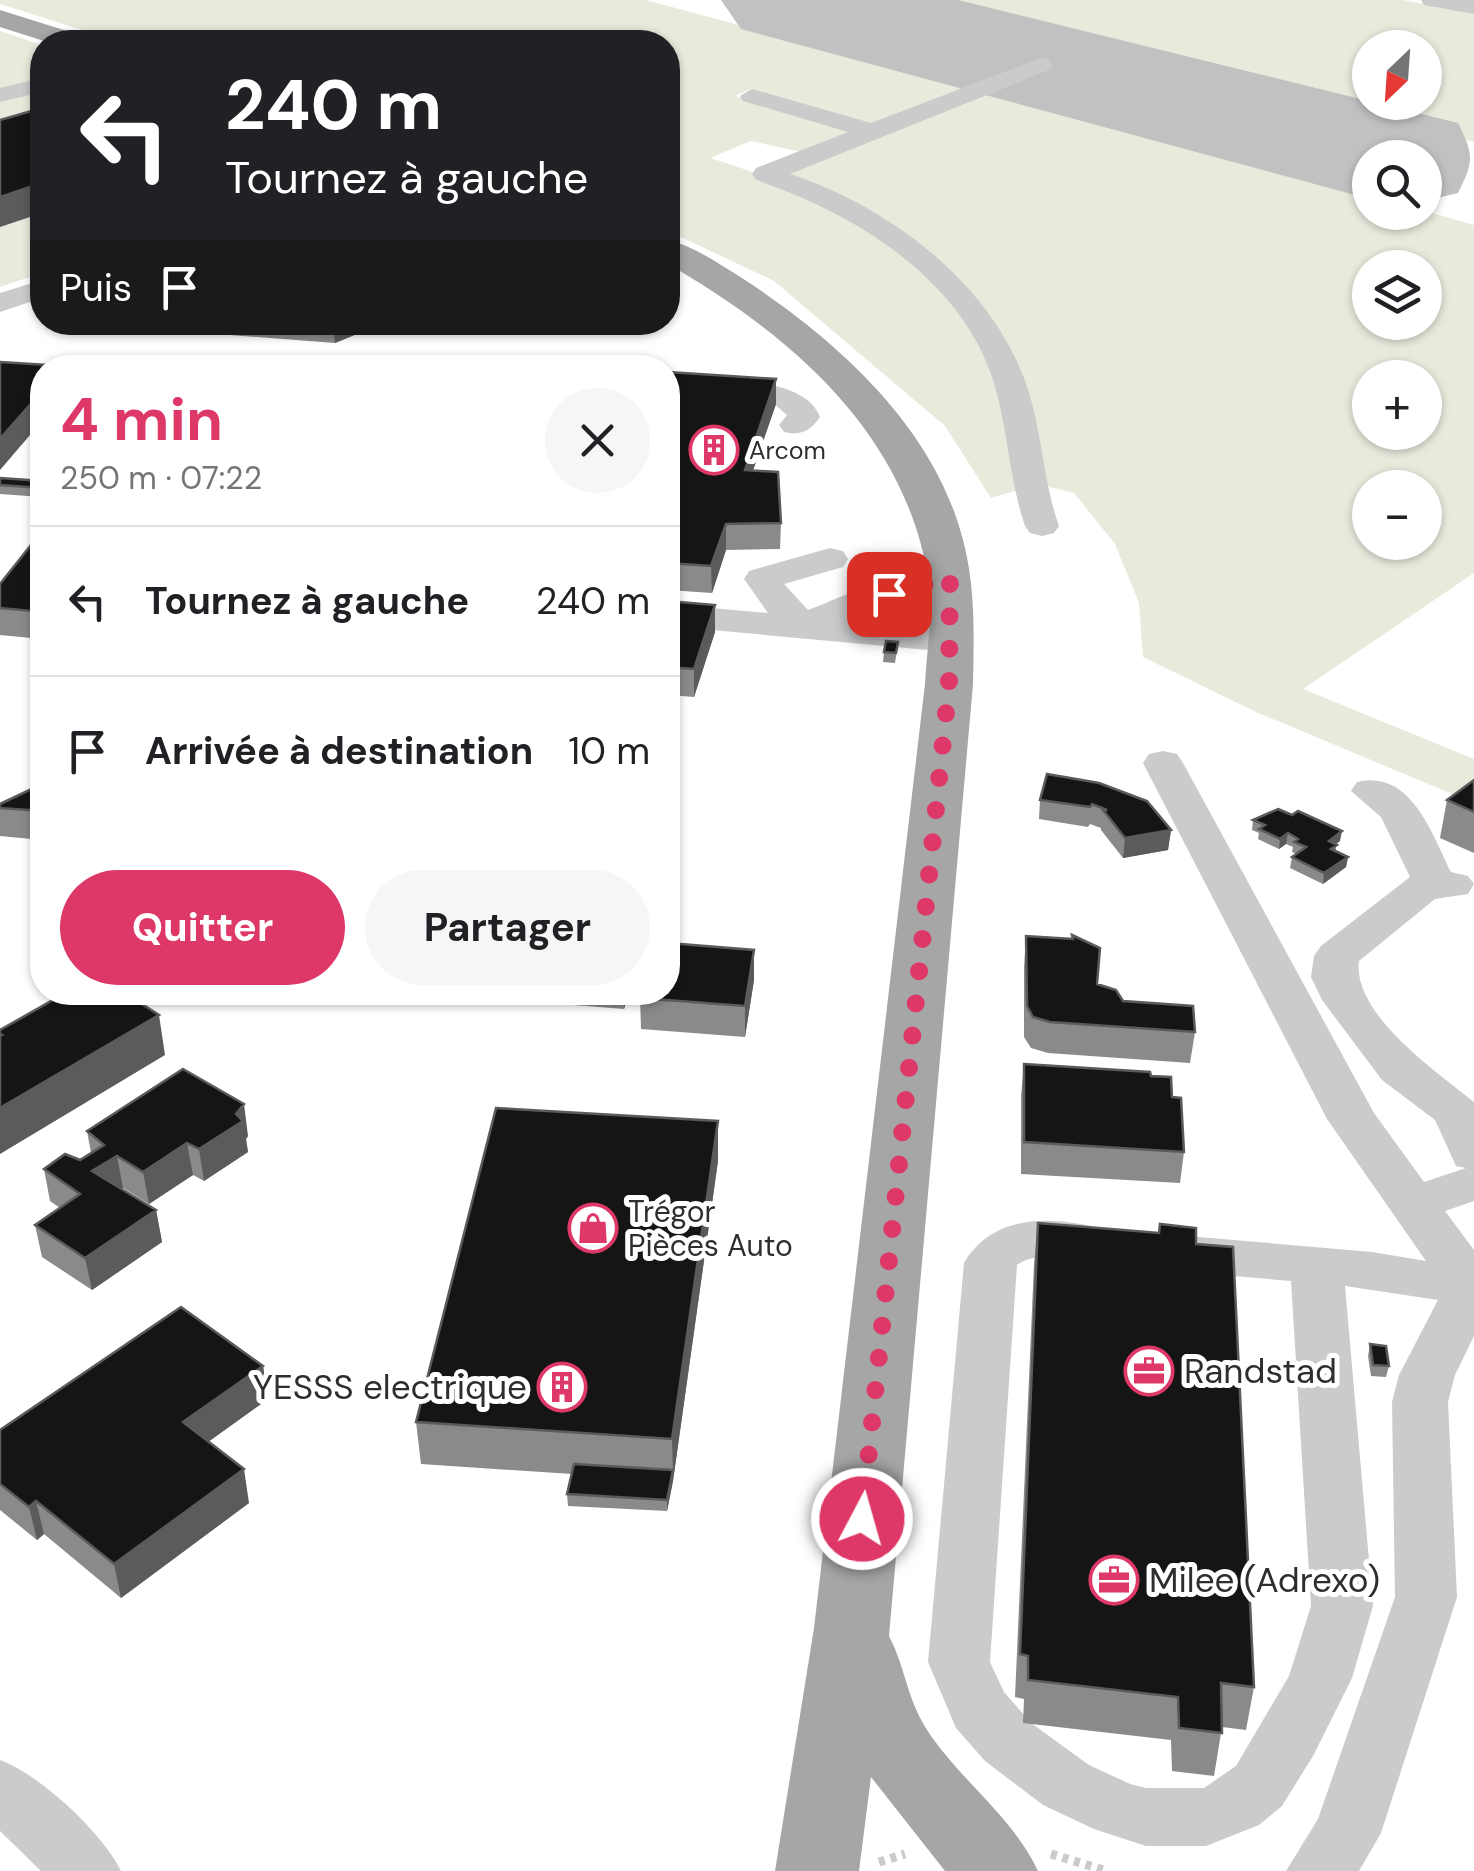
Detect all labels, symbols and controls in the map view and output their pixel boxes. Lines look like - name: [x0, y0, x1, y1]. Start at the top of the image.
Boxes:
- north arrow: [1352, 30, 1442, 120]
- map controls: [1352, 30, 1442, 560]
- text: 240 m: [225, 60, 442, 151]
- icon: left: [60, 70, 190, 200]
- button: search: [1352, 140, 1442, 230]
- text: Tournez à gauche: [225, 148, 588, 207]
- button: layers: [1352, 250, 1442, 340]
- icon: arrive: [152, 260, 207, 315]
- text: Puis: [60, 263, 132, 313]
- button: +: [1352, 360, 1442, 450]
- text: 4 min: [60, 380, 223, 459]
- button: close: [545, 388, 650, 493]
- building icon: Arcom: [688, 424, 740, 476]
- place label: Arcom: [749, 434, 826, 467]
- text: 250 m · 07:22: [60, 457, 262, 499]
- button: −: [1352, 470, 1442, 560]
- pin: [847, 552, 932, 637]
- icon: arrive: [862, 567, 917, 622]
- icon: left: [60, 574, 115, 629]
- text: Tournez à gauche: [145, 576, 469, 626]
- text: 240 m: [536, 576, 650, 626]
- icon: arrive: [60, 724, 115, 779]
- text: Arrivée à destination: [145, 726, 533, 776]
- text: 10 m: [568, 726, 650, 776]
- button: Quitter: [60, 870, 345, 985]
- button: Partager: [365, 870, 650, 985]
- place label: Trégor Pièces Auto: [628, 1192, 793, 1265]
- shop icon: Trégor Pièces Auto: [567, 1202, 619, 1254]
- office icon: Randstad: [1123, 1345, 1175, 1397]
- place label: Randstad: [1184, 1348, 1337, 1394]
- building icon: YESSS electrique: [536, 1361, 588, 1413]
- place label: YESSS electrique: [253, 1364, 527, 1410]
- position arrow: [810, 1467, 914, 1571]
- office icon: Milee (Adrexo): [1088, 1554, 1140, 1606]
- place label: Milee (Adrexo): [1149, 1557, 1380, 1603]

